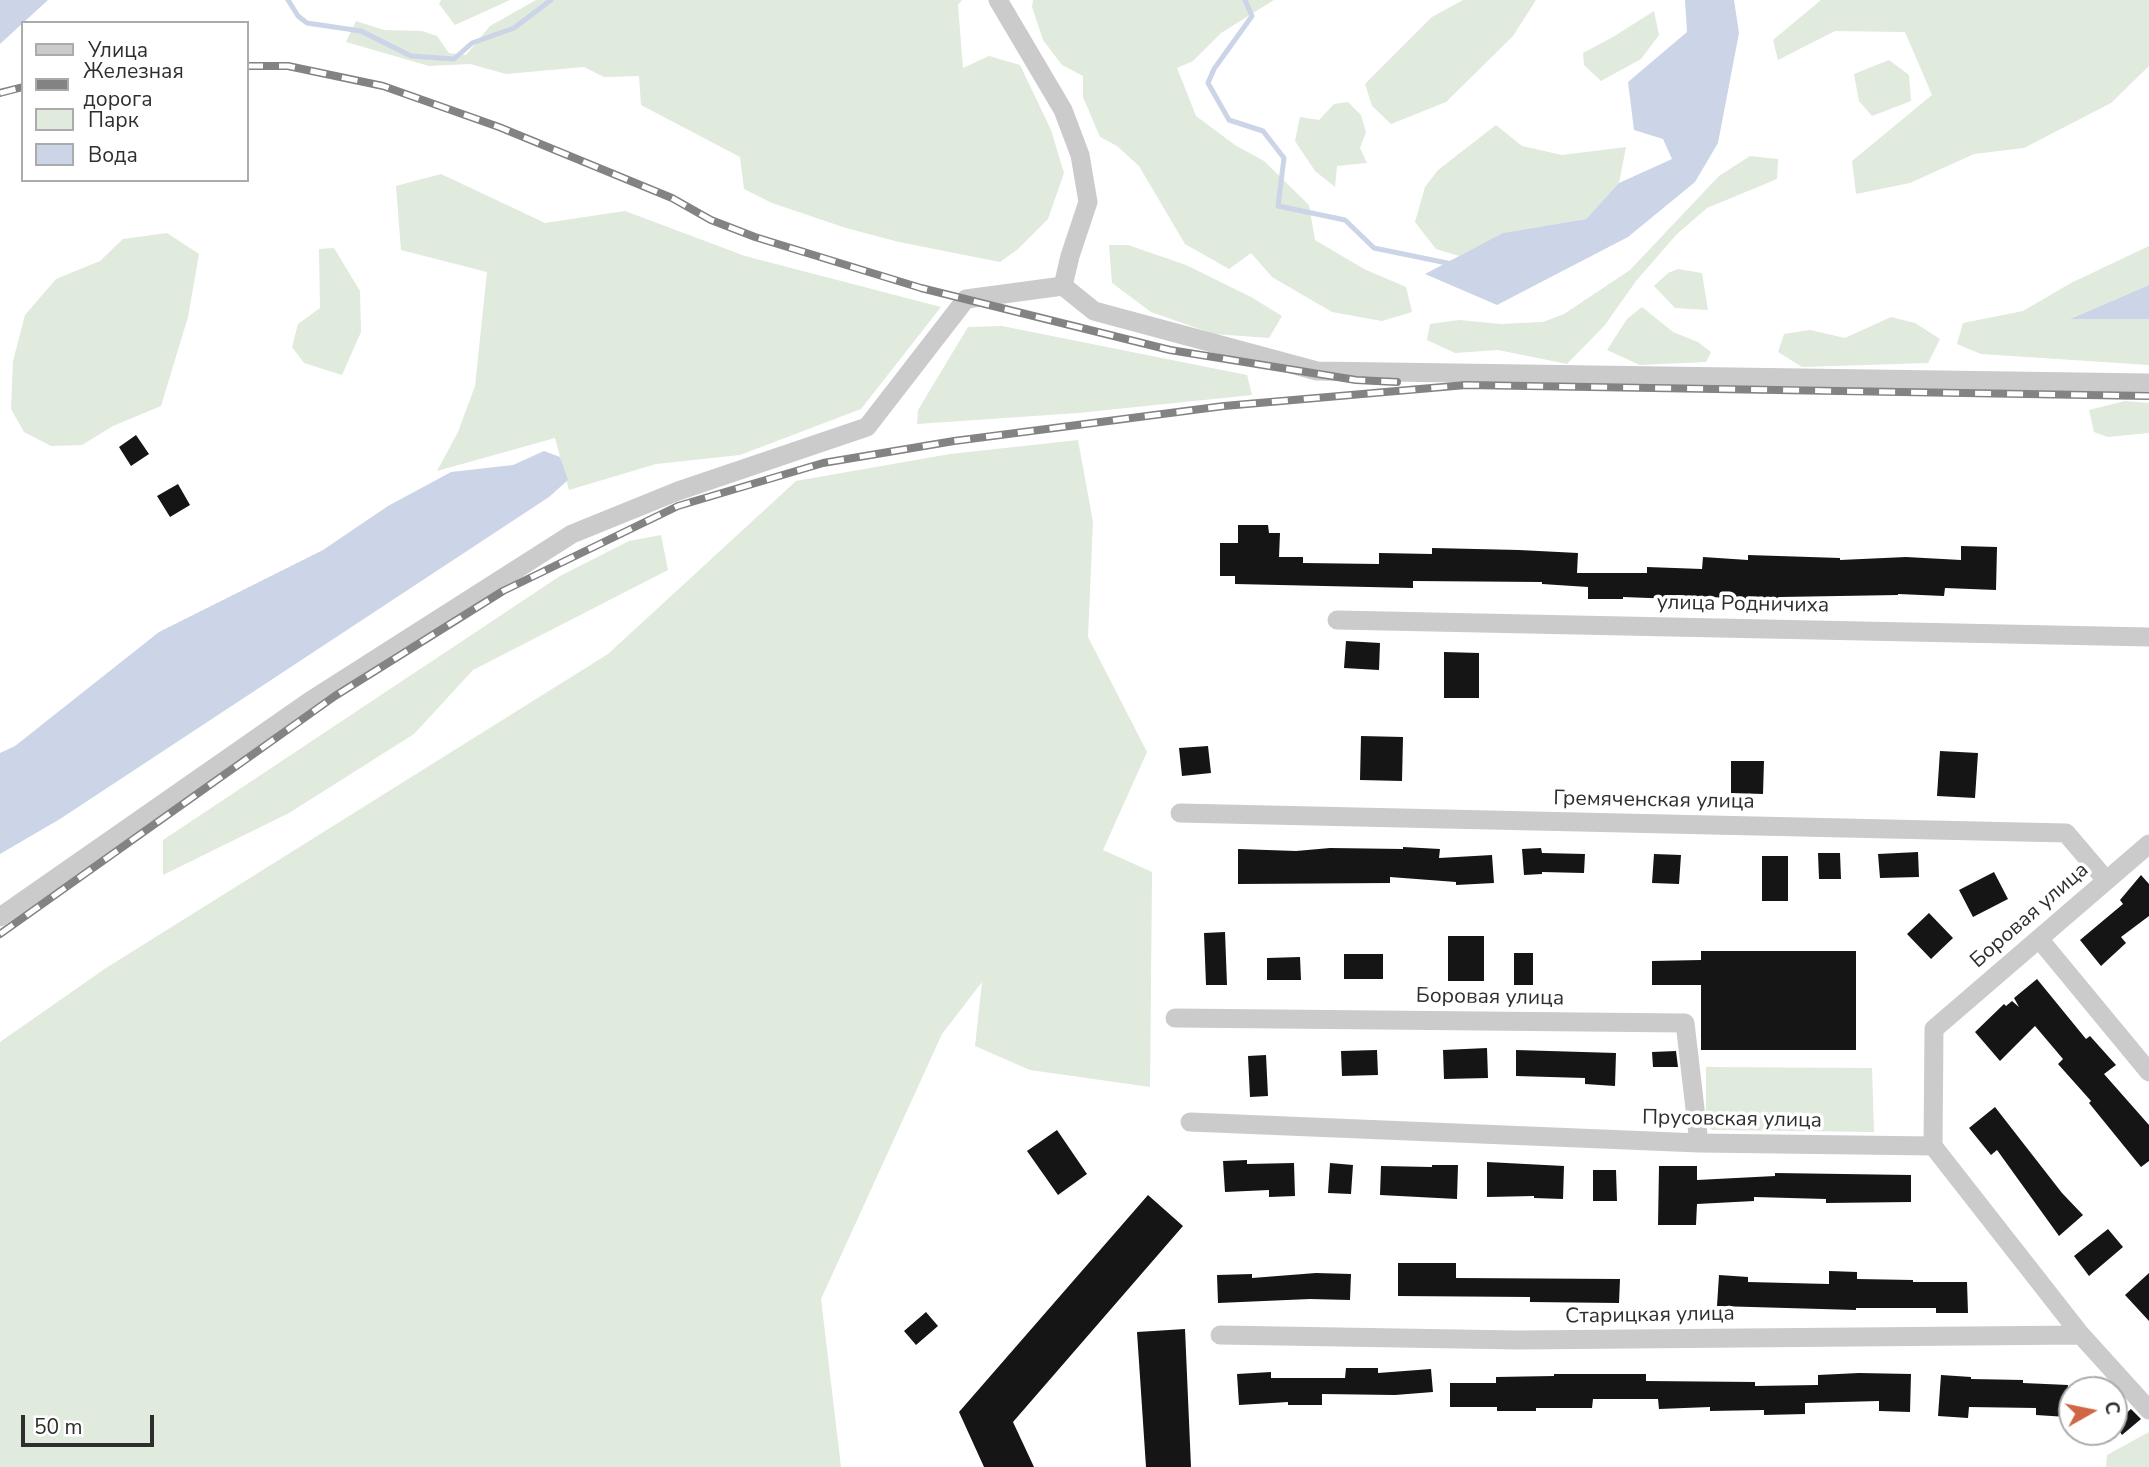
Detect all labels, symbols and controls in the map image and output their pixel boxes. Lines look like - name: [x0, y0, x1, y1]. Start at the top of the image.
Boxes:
- legend: [21, 21, 248, 182]
- text: Улица: [88, 36, 148, 64]
- text: Железная дорога: [83, 57, 184, 113]
- text: Парк: [88, 106, 139, 134]
- text: Вода: [88, 141, 138, 169]
- street label: улица Родничиха: [1657, 591, 1829, 619]
- street label: Гремяченская улица: [1553, 787, 1755, 815]
- street label: Боровая улица: [1966, 858, 2094, 974]
- street label: Боровая улица: [1416, 984, 1564, 1012]
- street label: Прусовская улица: [1642, 1106, 1822, 1134]
- street label: Старицкая улица: [1565, 1302, 1735, 1330]
- north arrow: [2058, 1376, 2128, 1446]
- scale bar: [24, 1400, 158, 1444]
- text: С: [2098, 1400, 2126, 1416]
- text: 50 m: [34, 1413, 83, 1441]

